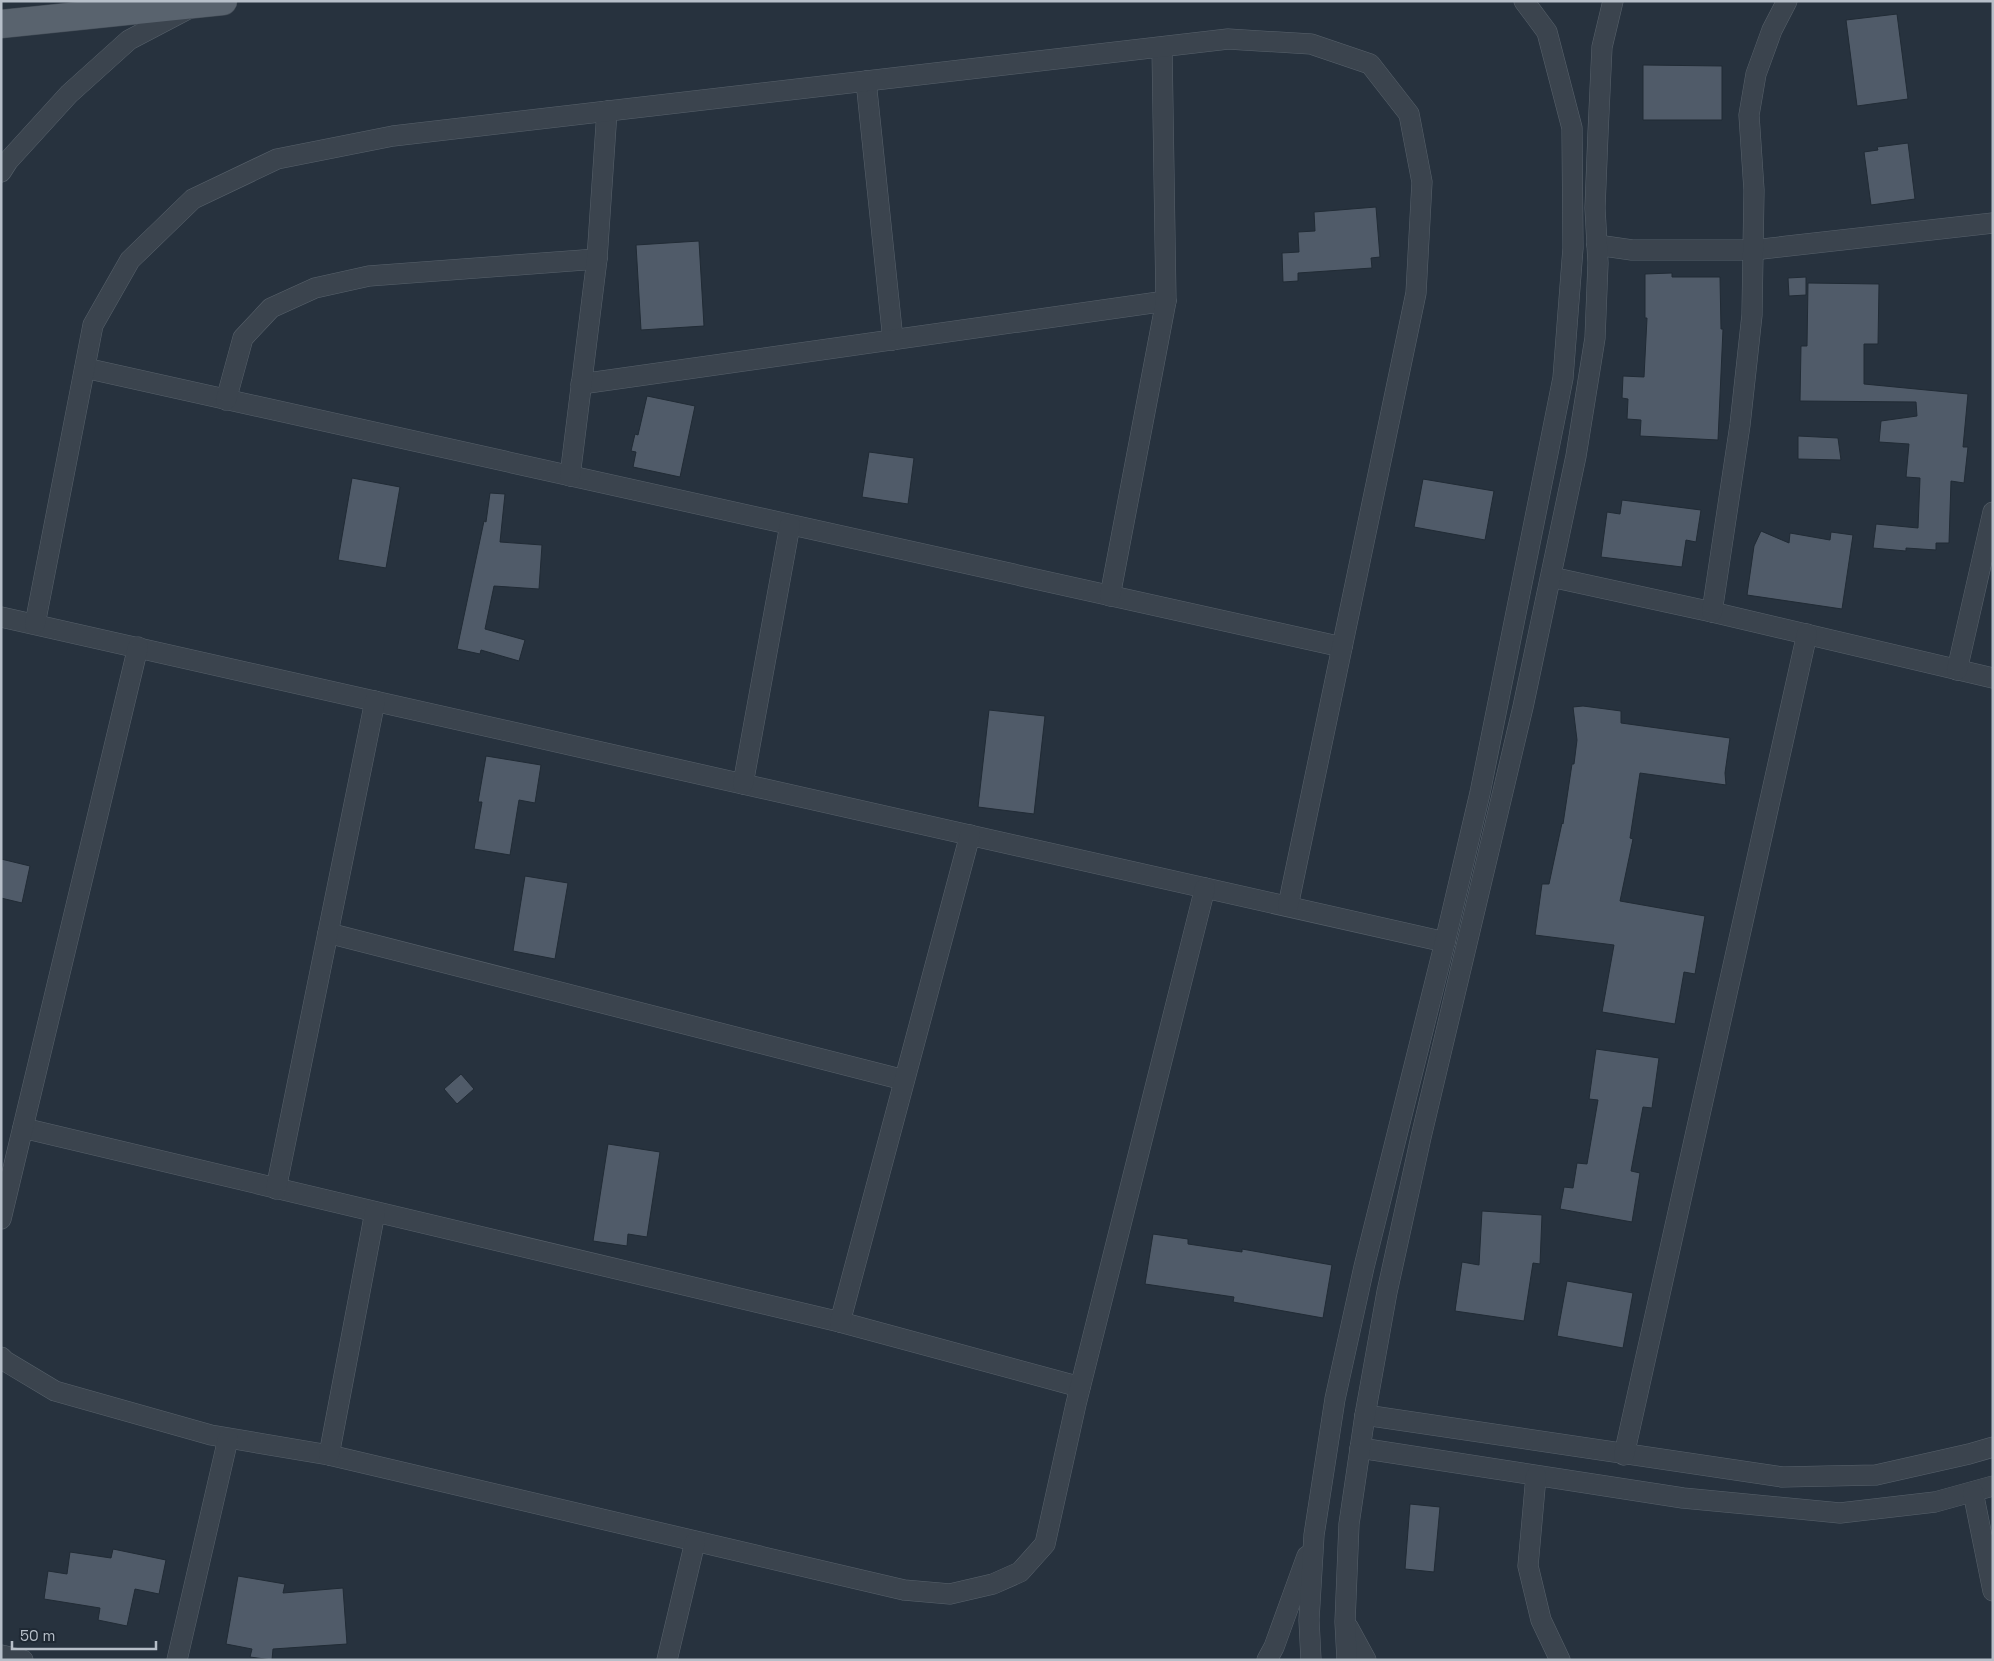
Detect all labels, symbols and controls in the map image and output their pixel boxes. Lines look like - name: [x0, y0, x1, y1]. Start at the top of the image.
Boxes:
- scale bar: [12, 1618, 156, 1650]
- text: 50 m: [20, 1626, 55, 1645]

